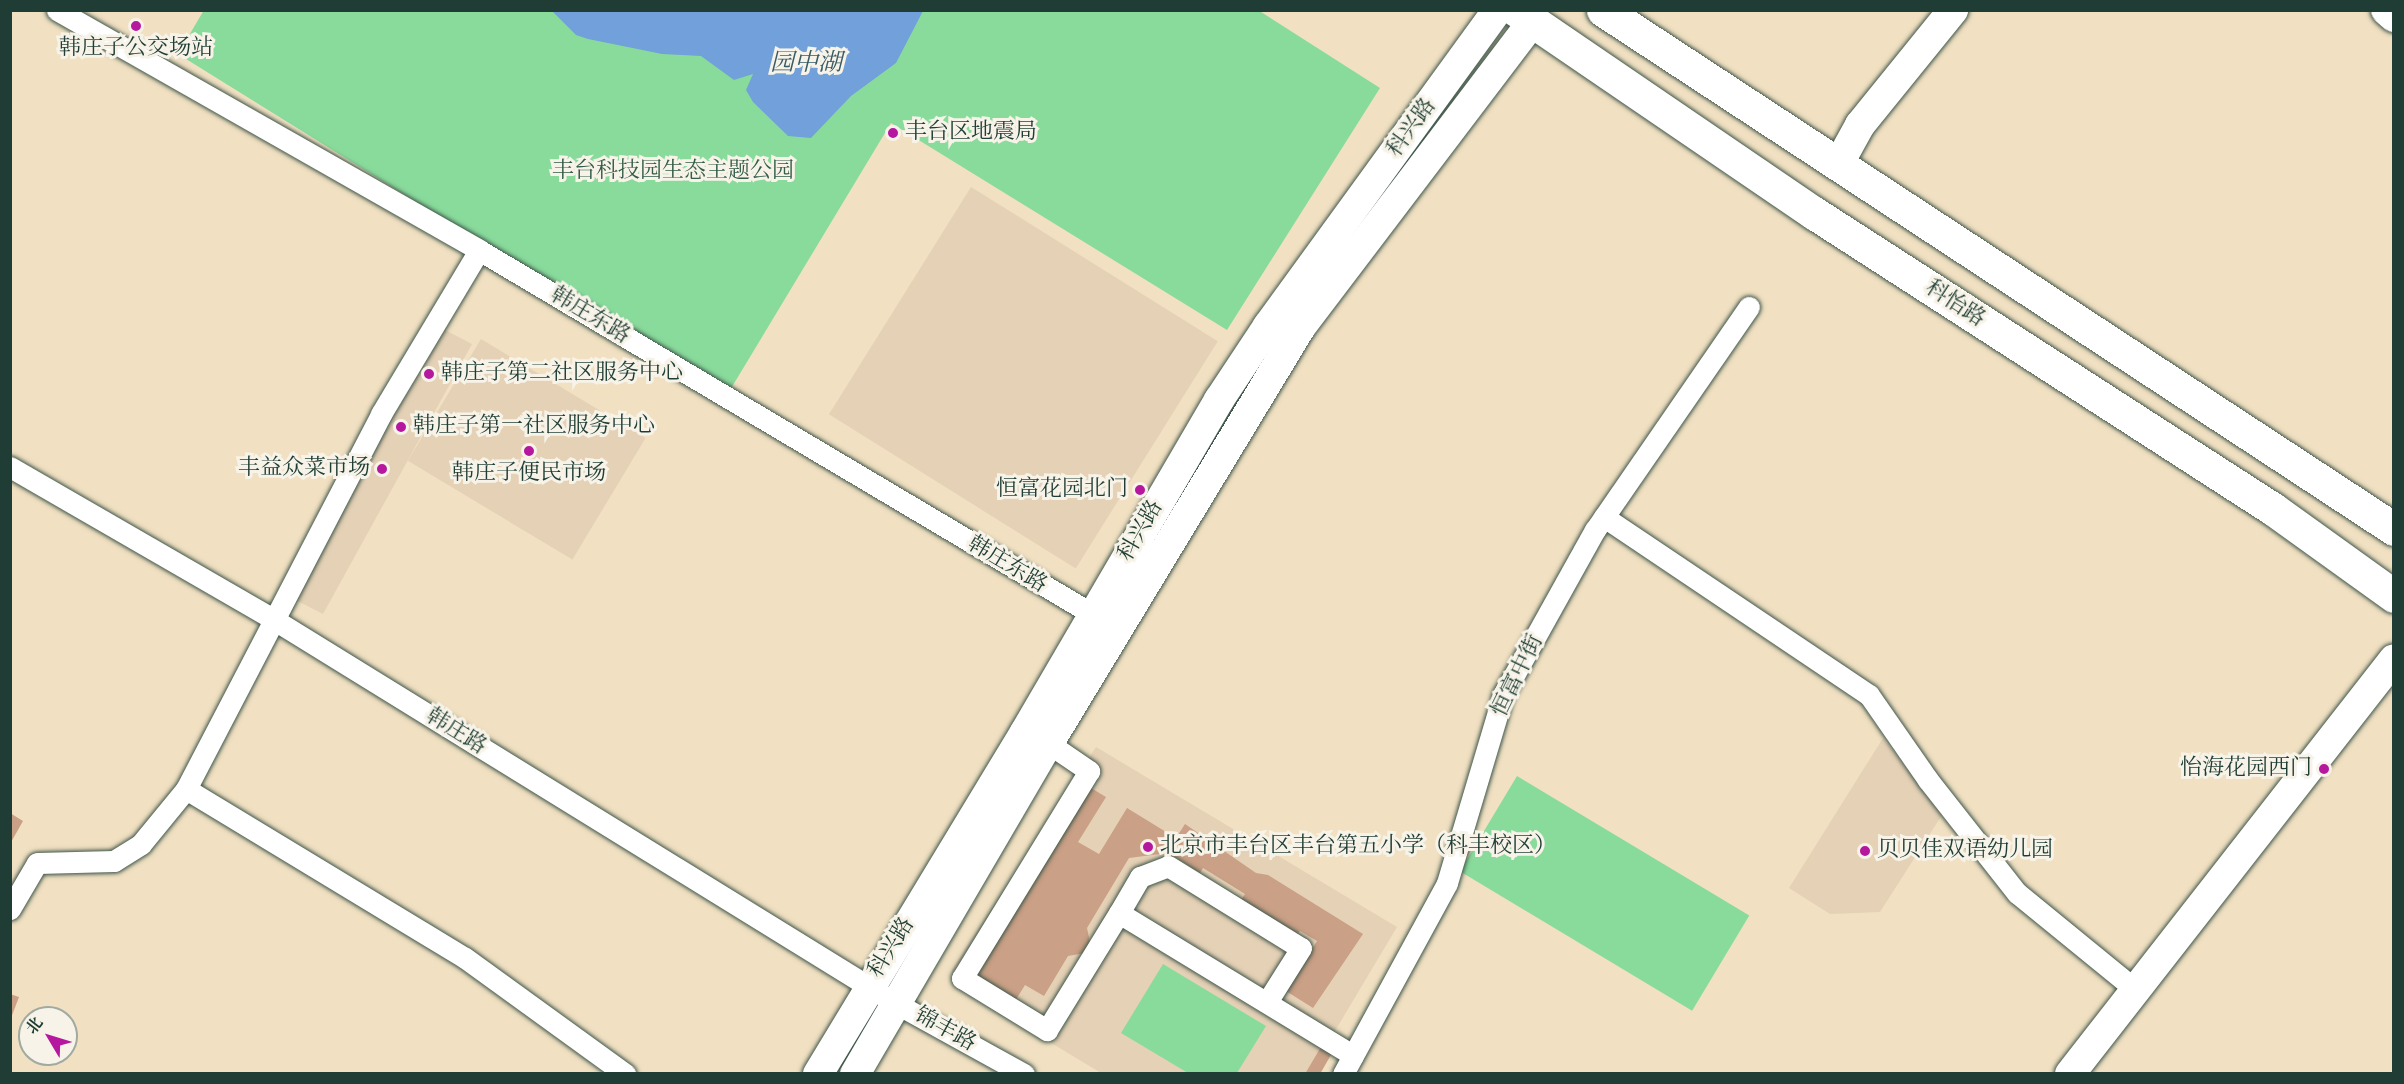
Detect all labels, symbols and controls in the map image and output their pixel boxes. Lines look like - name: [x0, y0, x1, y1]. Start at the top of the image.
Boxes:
- marker: 韩庄子公交场站: [129, 19, 143, 33]
- place label: 韩庄子公交场站: [59, 36, 213, 62]
- water label: 园中湖: [770, 51, 842, 79]
- street label: 科兴路: [1382, 94, 1442, 162]
- place label: 丰台区地震局: [905, 120, 1037, 146]
- marker: 丰台区地震局: [886, 126, 900, 140]
- park label: 丰台科技园生态主题公园: [552, 159, 794, 185]
- street label: 科怡路: [1920, 275, 1990, 333]
- street label: 韩庄东路: [545, 282, 635, 350]
- place label: 韩庄子第二社区服务中心: [441, 361, 683, 387]
- marker: 韩庄子第二社区服务中心: [422, 367, 436, 381]
- place label: 韩庄子第一社区服务中心: [413, 414, 655, 440]
- marker: 韩庄子第一社区服务中心: [394, 420, 408, 434]
- marker: 韩庄子便民市场: [522, 444, 536, 458]
- place label: 丰益众菜市场: [238, 456, 370, 482]
- place label: 韩庄子便民市场: [452, 461, 606, 487]
- marker: 丰益众菜市场: [375, 462, 389, 476]
- place label: 恒富花园北门: [996, 477, 1128, 503]
- marker: 恒富花园北门: [1133, 483, 1147, 497]
- street label: 科兴路: [1113, 496, 1169, 566]
- street label: 韩庄东路: [962, 531, 1052, 599]
- street label: 恒富中街: [1487, 631, 1549, 721]
- street label: 韩庄路: [421, 703, 491, 761]
- place label: 怡海花园西门: [2180, 756, 2312, 782]
- marker: 怡海花园西门: [2317, 762, 2331, 776]
- place label: 北京市丰台区丰台第五小学（科丰校区）: [1160, 834, 1556, 860]
- place label: 贝贝佳双语幼儿园: [1877, 838, 2053, 864]
- marker: 北京市丰台区丰台第五小学（科丰校区）: [1141, 840, 1155, 854]
- marker: 贝贝佳双语幼儿园: [1858, 844, 1872, 858]
- street label: 科兴路: [863, 913, 921, 983]
- street label: 锦丰路: [910, 1002, 980, 1058]
- north arrow: [18, 1006, 78, 1066]
- text: 北: [24, 1015, 47, 1037]

